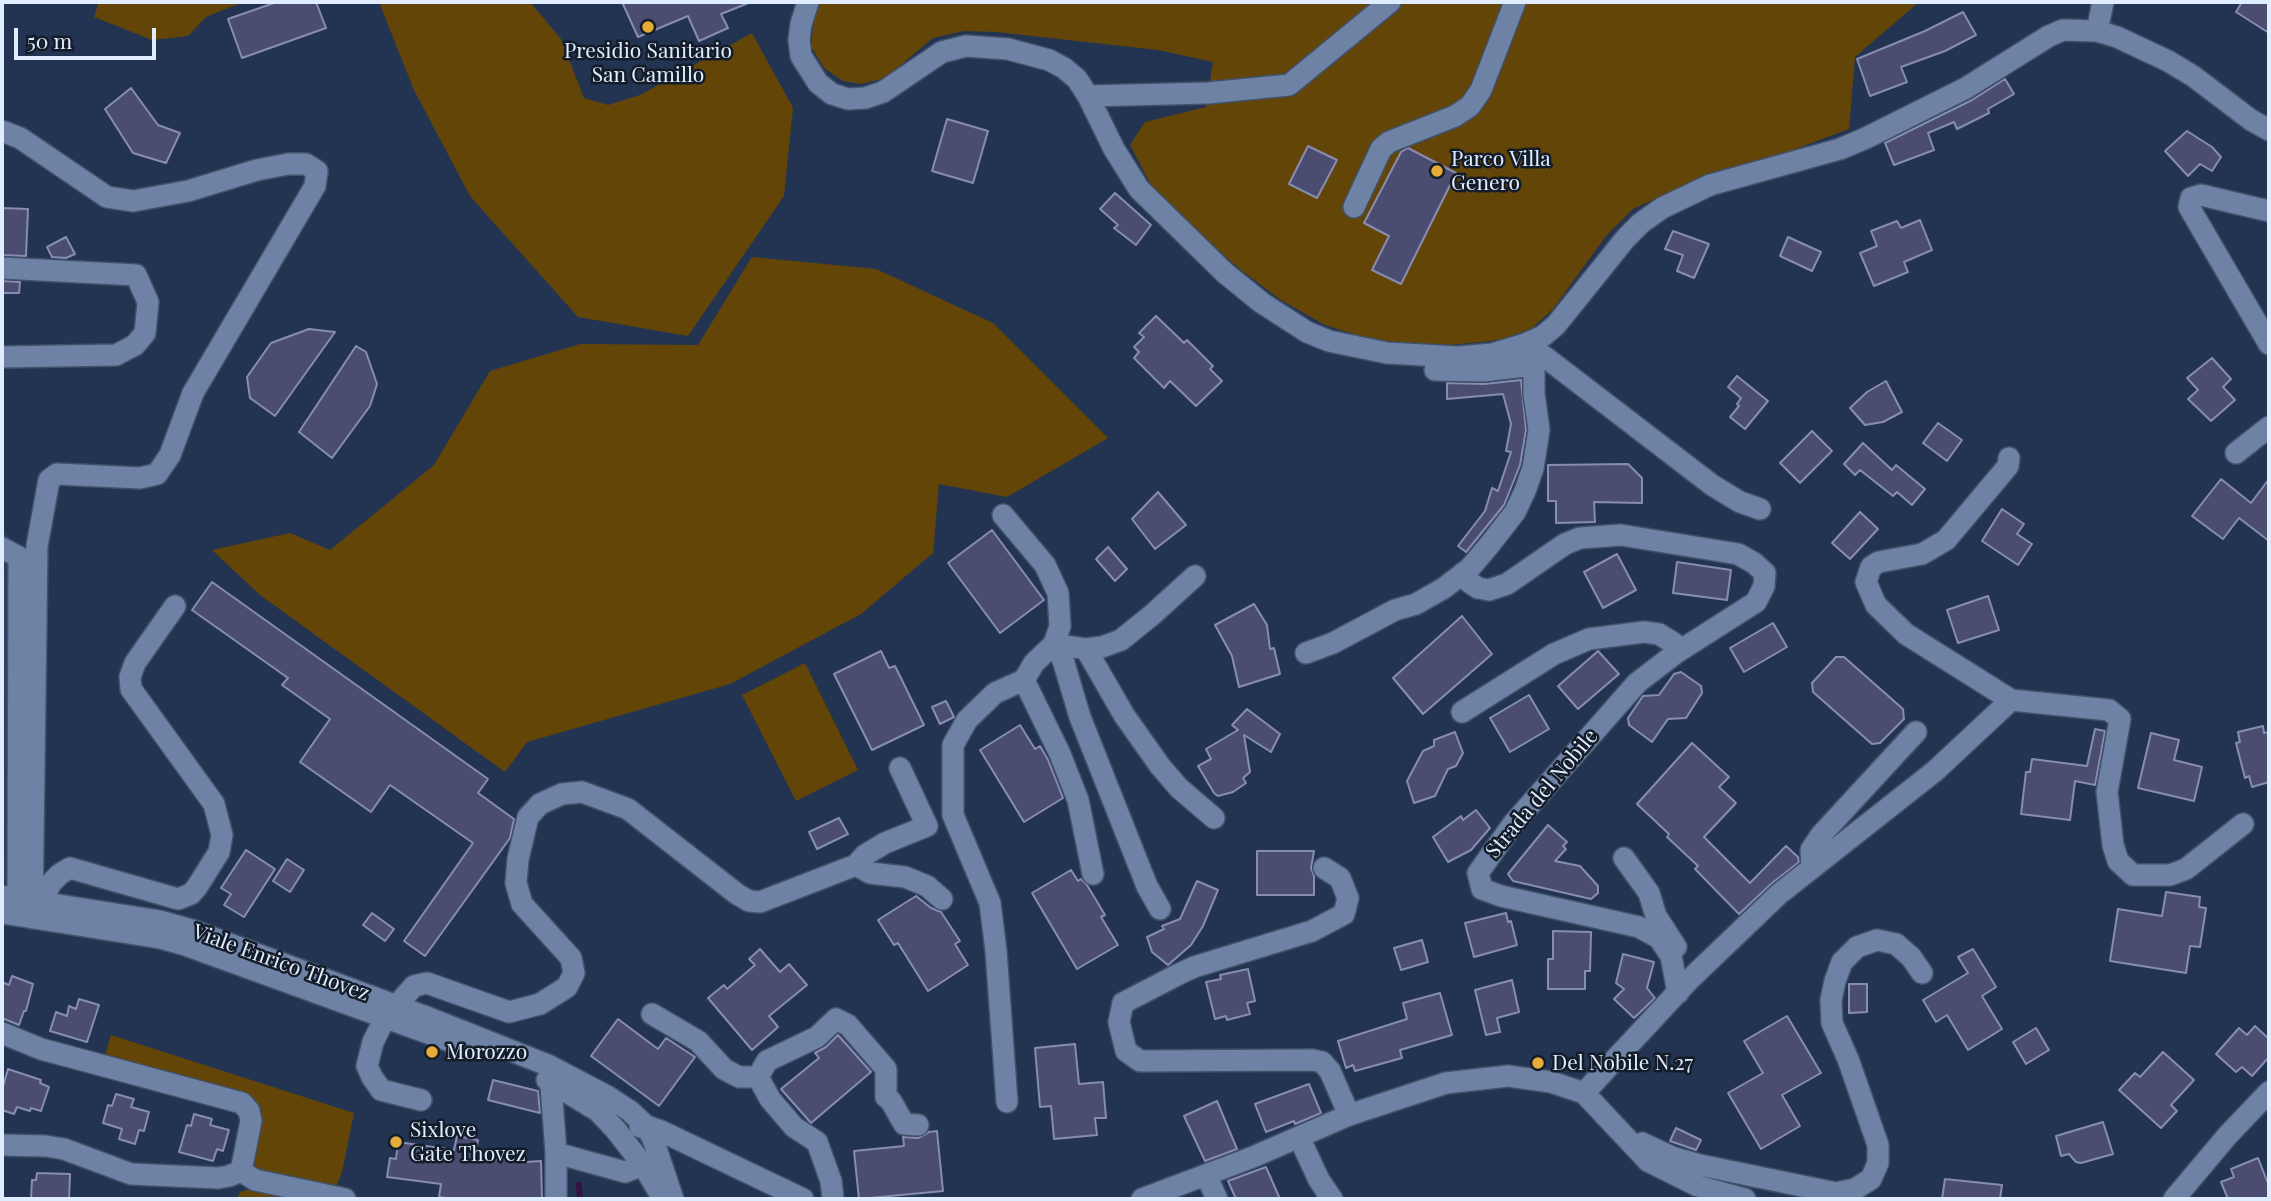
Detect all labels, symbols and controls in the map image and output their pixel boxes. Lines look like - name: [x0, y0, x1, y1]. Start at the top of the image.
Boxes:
- scale bar: [18, 14, 159, 58]
- marker: Presidio Sanitario San Camillo: [640, 19, 656, 35]
- text: 50 m: [27, 26, 72, 54]
- place label: Presidio Sanitario San Camillo: [564, 38, 732, 88]
- place label: Parco Villa Genero: [1451, 146, 1551, 196]
- marker: Parco Villa Genero: [1429, 163, 1445, 179]
- street label: Strada del Nobile: [1481, 724, 1603, 864]
- street label: Viale Enrico Thovez: [189, 919, 373, 1007]
- place label: Morozzo: [446, 1039, 527, 1065]
- marker: Morozzo: [424, 1044, 440, 1060]
- place label: Del Nobile N.27: [1552, 1050, 1693, 1076]
- marker: Del Nobile N.27: [1530, 1055, 1546, 1071]
- place label: Sixlove Gate Thovez: [410, 1117, 526, 1167]
- marker: Sixlove Gate Thovez: [388, 1134, 404, 1150]

